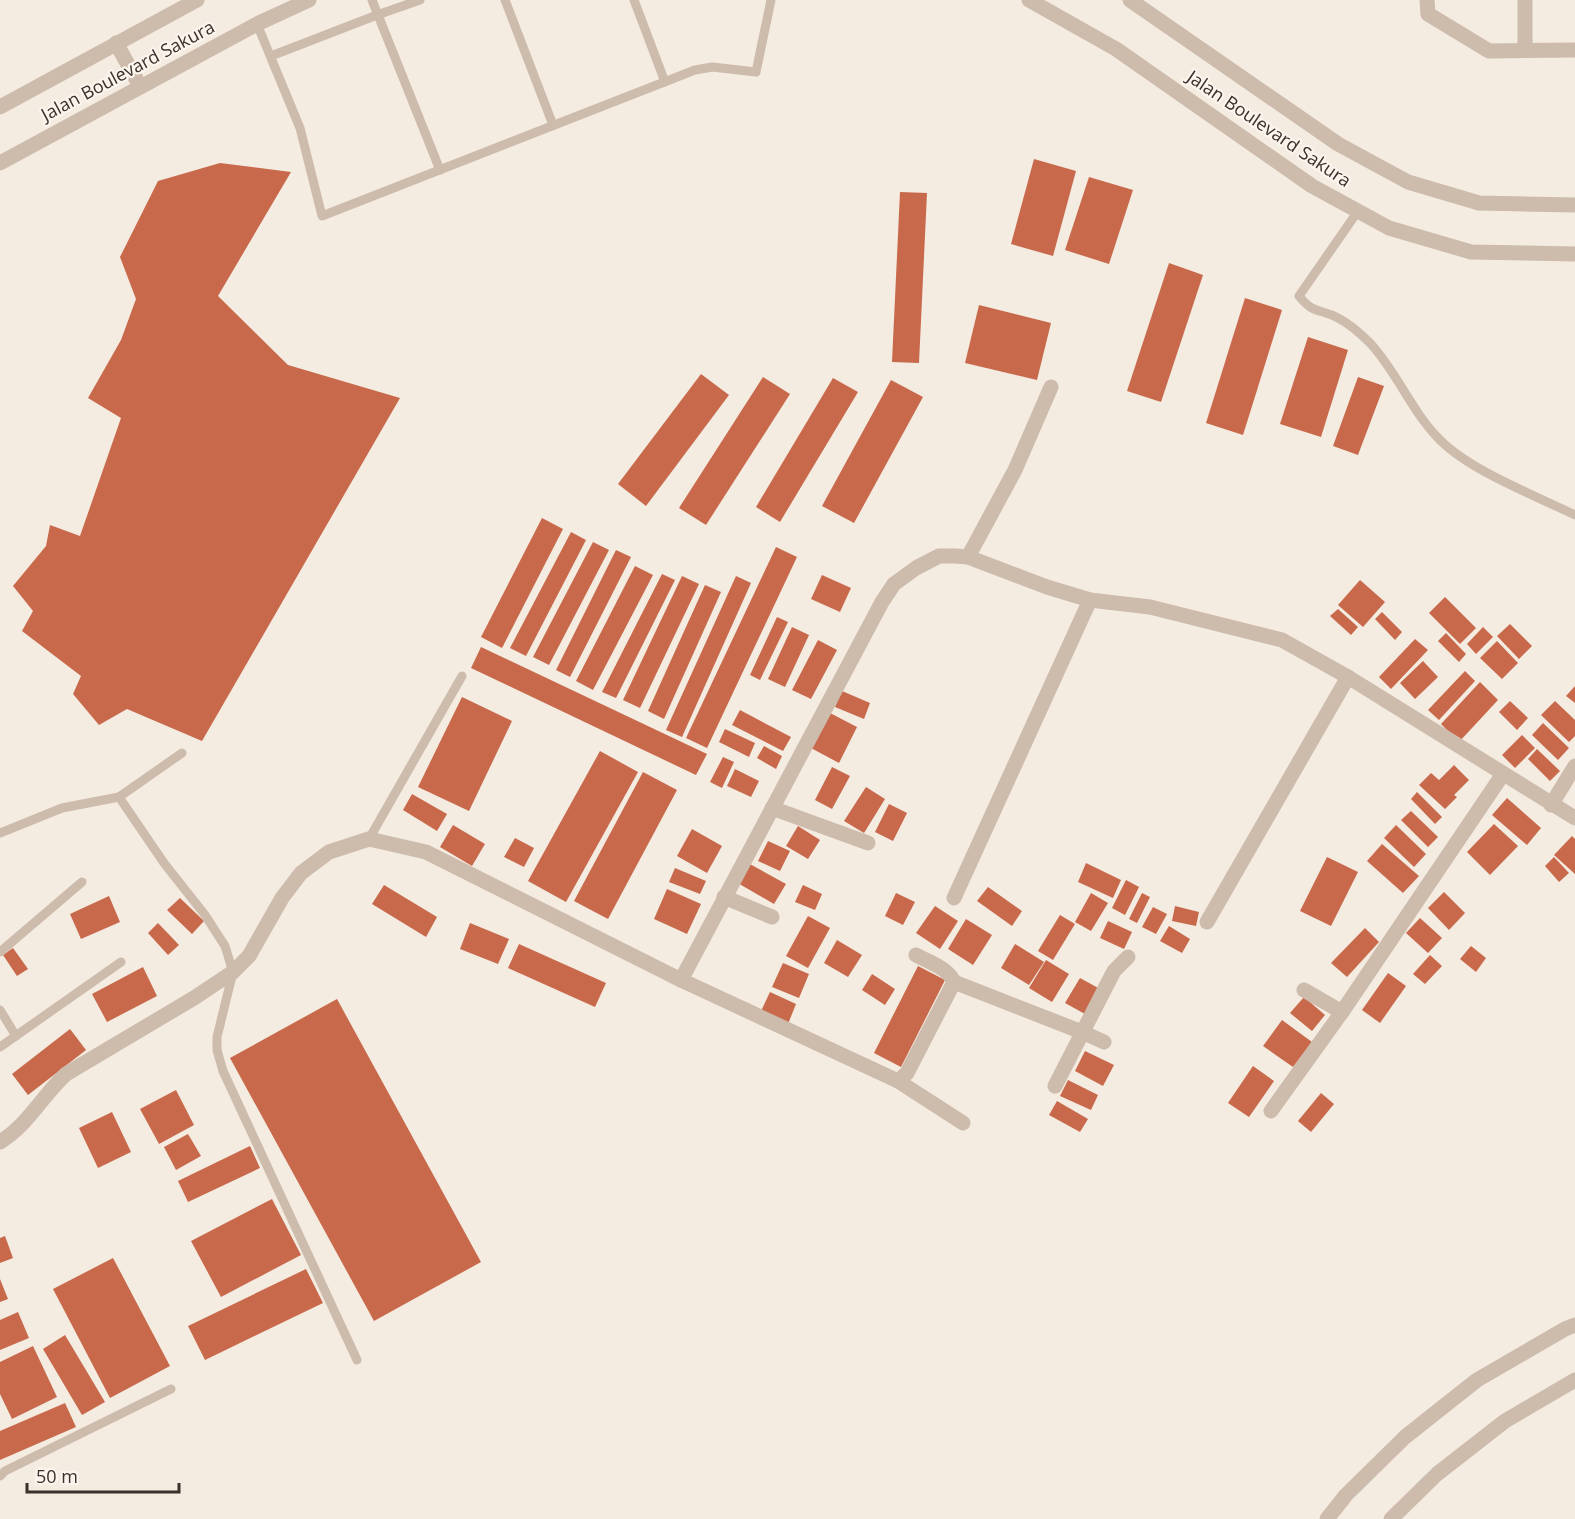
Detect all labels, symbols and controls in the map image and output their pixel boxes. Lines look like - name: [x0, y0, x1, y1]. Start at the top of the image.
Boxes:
- street label: Jalan Boulevard Sakura: [35, 14, 218, 127]
- street label: Jalan Boulevard Sakura: [1181, 63, 1356, 192]
- scale bar: [27, 1456, 178, 1494]
- text: 50 m: [36, 1464, 78, 1488]

